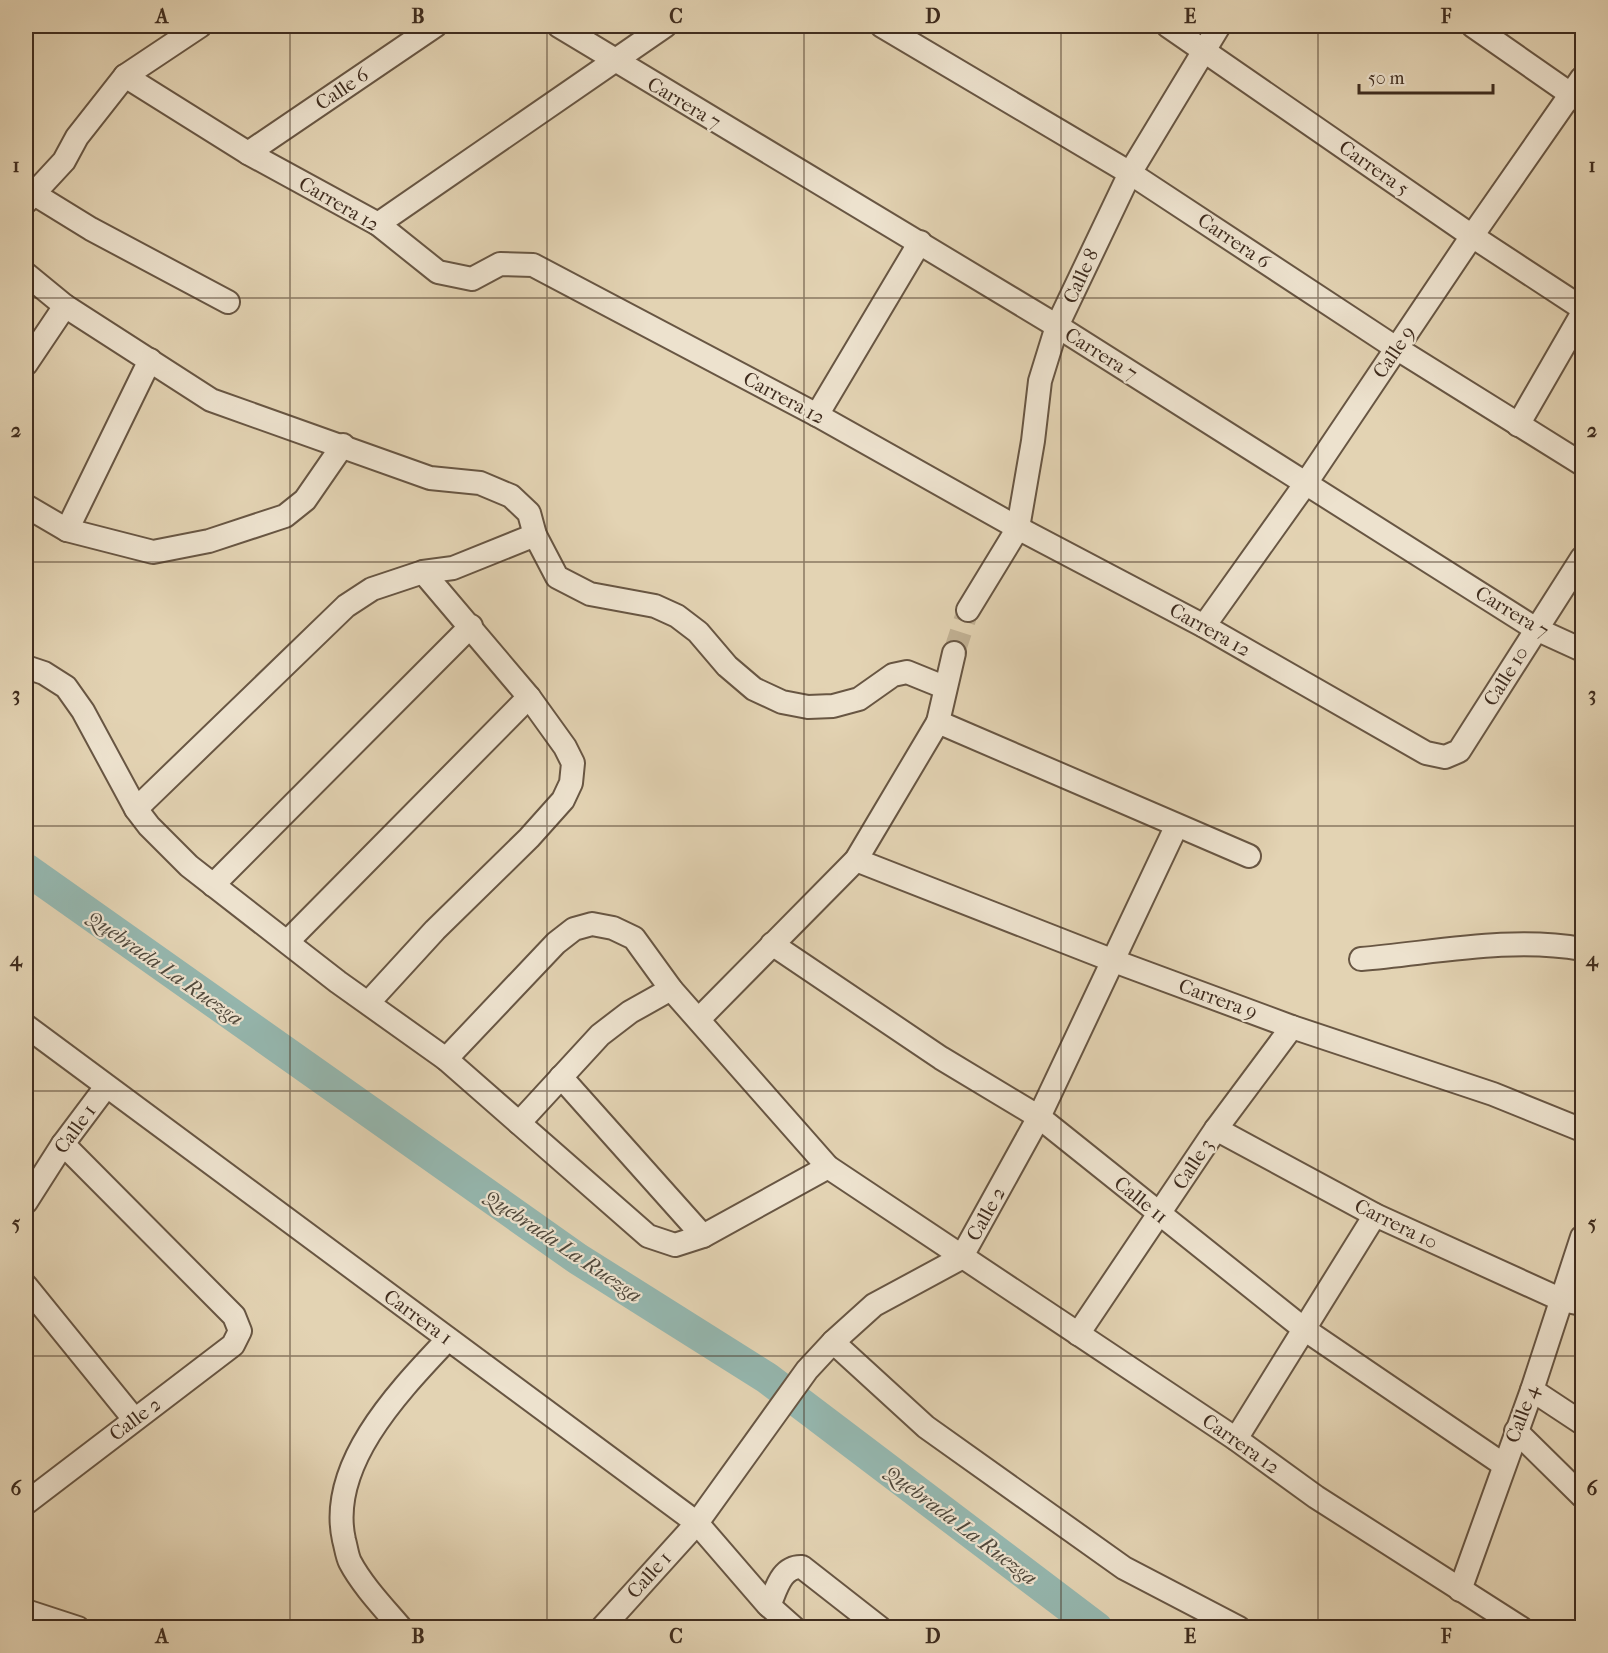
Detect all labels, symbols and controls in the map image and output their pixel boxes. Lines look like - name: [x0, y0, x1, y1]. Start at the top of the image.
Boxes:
- text: A: [154, 5, 170, 28]
- text: B: [411, 5, 425, 28]
- text: C: [669, 5, 683, 28]
- text: D: [925, 5, 941, 28]
- text: E: [1184, 5, 1196, 28]
- text: F: [1440, 5, 1452, 28]
- scale bar: [1359, 57, 1492, 95]
- street label: Calle 6: [311, 63, 373, 115]
- text: 50 m: [1368, 68, 1405, 89]
- street label: Carrera 7: [643, 72, 725, 134]
- street label: Carrera 5: [1335, 136, 1413, 200]
- text: 1: [12, 154, 20, 177]
- text: 1: [1588, 154, 1596, 177]
- street label: Carrera 12: [295, 172, 383, 236]
- street label: Carrera 6: [1193, 208, 1275, 274]
- street label: Calle 8: [1058, 245, 1104, 307]
- street label: Calle 9: [1368, 321, 1420, 383]
- street label: Carrera 7: [1060, 323, 1142, 385]
- street label: Carrera 12: [739, 367, 829, 429]
- text: 2: [11, 419, 21, 442]
- text: 2: [1587, 419, 1597, 442]
- street label: Carrera 7: [1471, 581, 1553, 643]
- street label: Carrera 12: [1166, 598, 1254, 662]
- street label: Calle 10: [1479, 642, 1533, 710]
- text: 3: [12, 683, 20, 706]
- text: 3: [1588, 683, 1596, 706]
- water label: Quebrada La Ruezga: [81, 905, 247, 1031]
- text: 4: [9, 948, 23, 972]
- text: 4: [1585, 948, 1599, 972]
- street label: Carrera 9: [1176, 974, 1260, 1024]
- street label: Calle 1: [50, 1100, 100, 1158]
- street label: Calle 3: [1168, 1134, 1218, 1194]
- street label: Calle 11: [1110, 1172, 1172, 1228]
- street label: Calle 2: [962, 1183, 1010, 1245]
- water label: Quebrada La Ruezga: [479, 1184, 646, 1308]
- street label: Carrera 10: [1351, 1194, 1441, 1254]
- text: 5: [12, 1212, 21, 1235]
- text: 5: [1588, 1212, 1597, 1235]
- street label: Carrera 1: [379, 1285, 457, 1349]
- street label: Calle 4: [1501, 1381, 1544, 1446]
- street label: Calle 2: [105, 1392, 165, 1446]
- street label: Carrera 12: [1198, 1409, 1284, 1479]
- water label: Quebrada La Ruezga: [879, 1459, 1042, 1591]
- text: 6: [11, 1477, 23, 1500]
- text: 6: [1587, 1477, 1599, 1500]
- street label: Calle 1: [622, 1547, 676, 1603]
- text: A: [154, 1625, 170, 1648]
- text: B: [411, 1625, 425, 1648]
- text: C: [669, 1625, 683, 1648]
- text: D: [925, 1625, 941, 1648]
- text: E: [1184, 1625, 1196, 1648]
- text: F: [1440, 1625, 1452, 1648]

